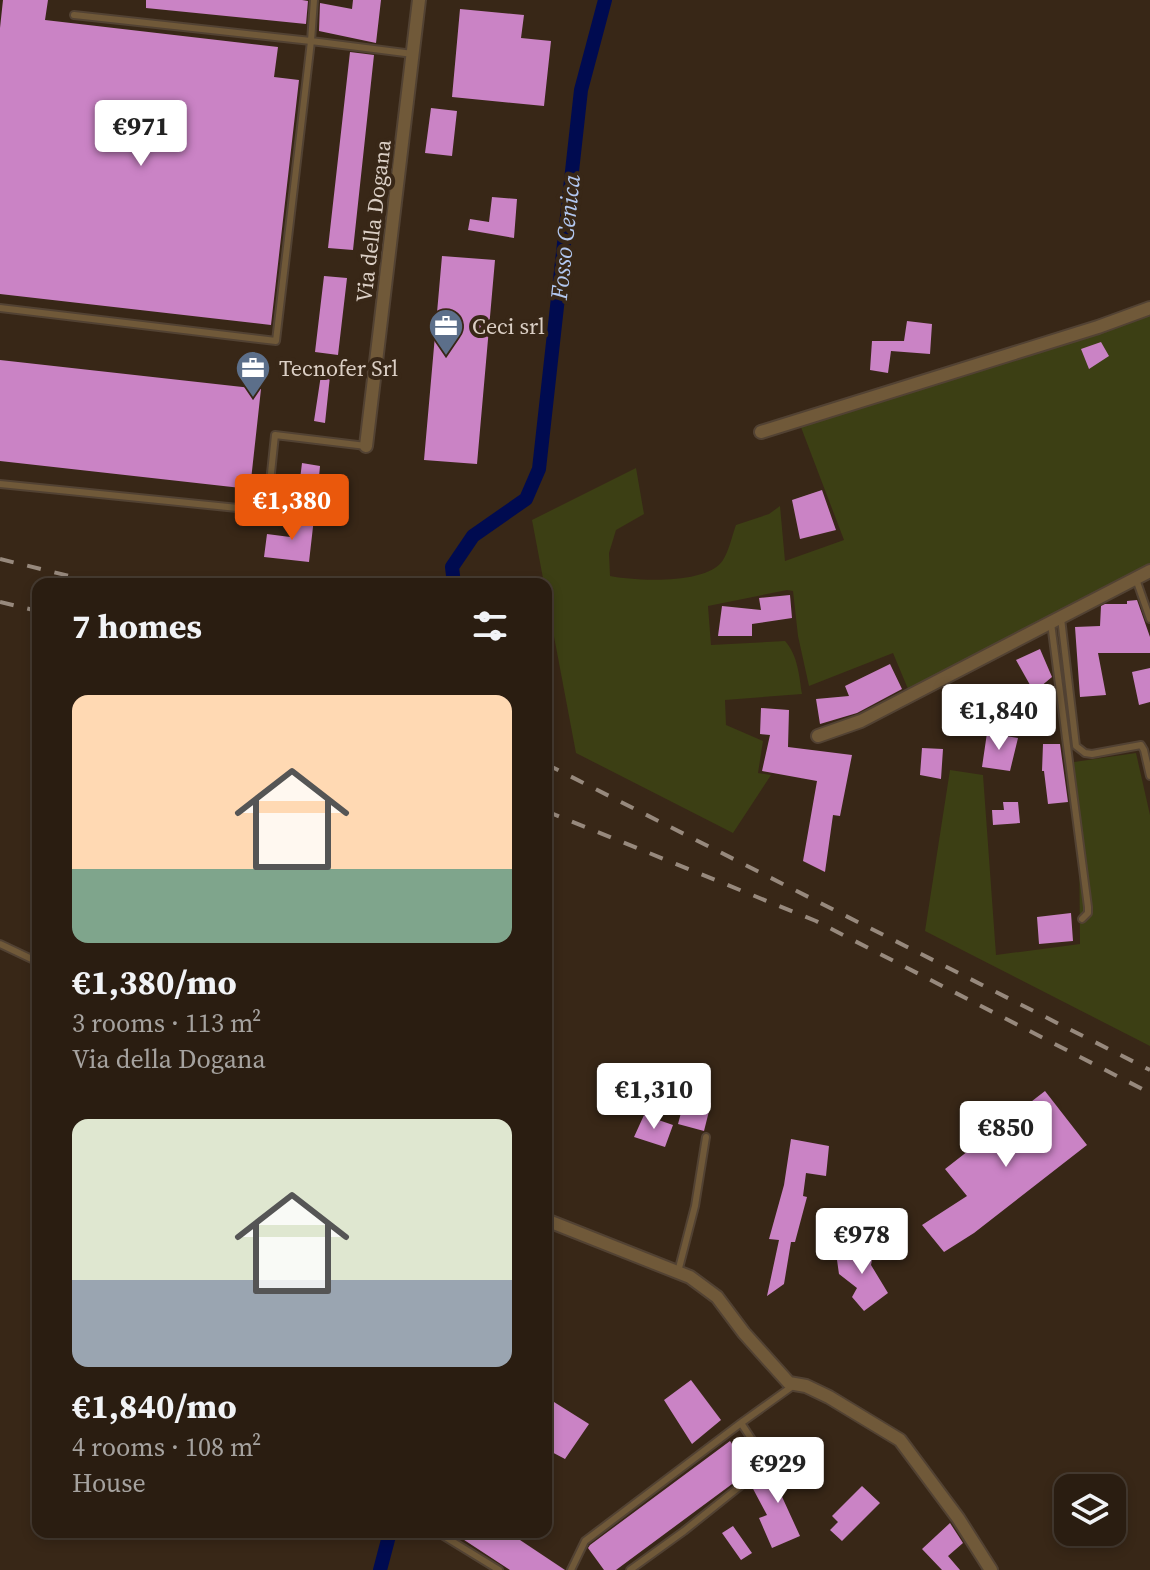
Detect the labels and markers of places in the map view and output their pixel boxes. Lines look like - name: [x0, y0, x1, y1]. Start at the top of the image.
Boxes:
- pin: €971: [94, 100, 188, 168]
- office icon: Ceci srl: [427, 307, 465, 357]
- place label: Ceci srl: [472, 311, 545, 341]
- office icon: Tecnofer Srl: [234, 349, 272, 399]
- place label: Tecnofer Srl: [279, 353, 398, 383]
- pin: €1,380: [227, 474, 357, 542]
- pin: €1,840: [934, 684, 1064, 752]
- pin: €1,310: [589, 1063, 719, 1131]
- pin: €850: [959, 1101, 1053, 1169]
- pin: €978: [815, 1208, 909, 1276]
- pin: €929: [731, 1437, 825, 1505]

